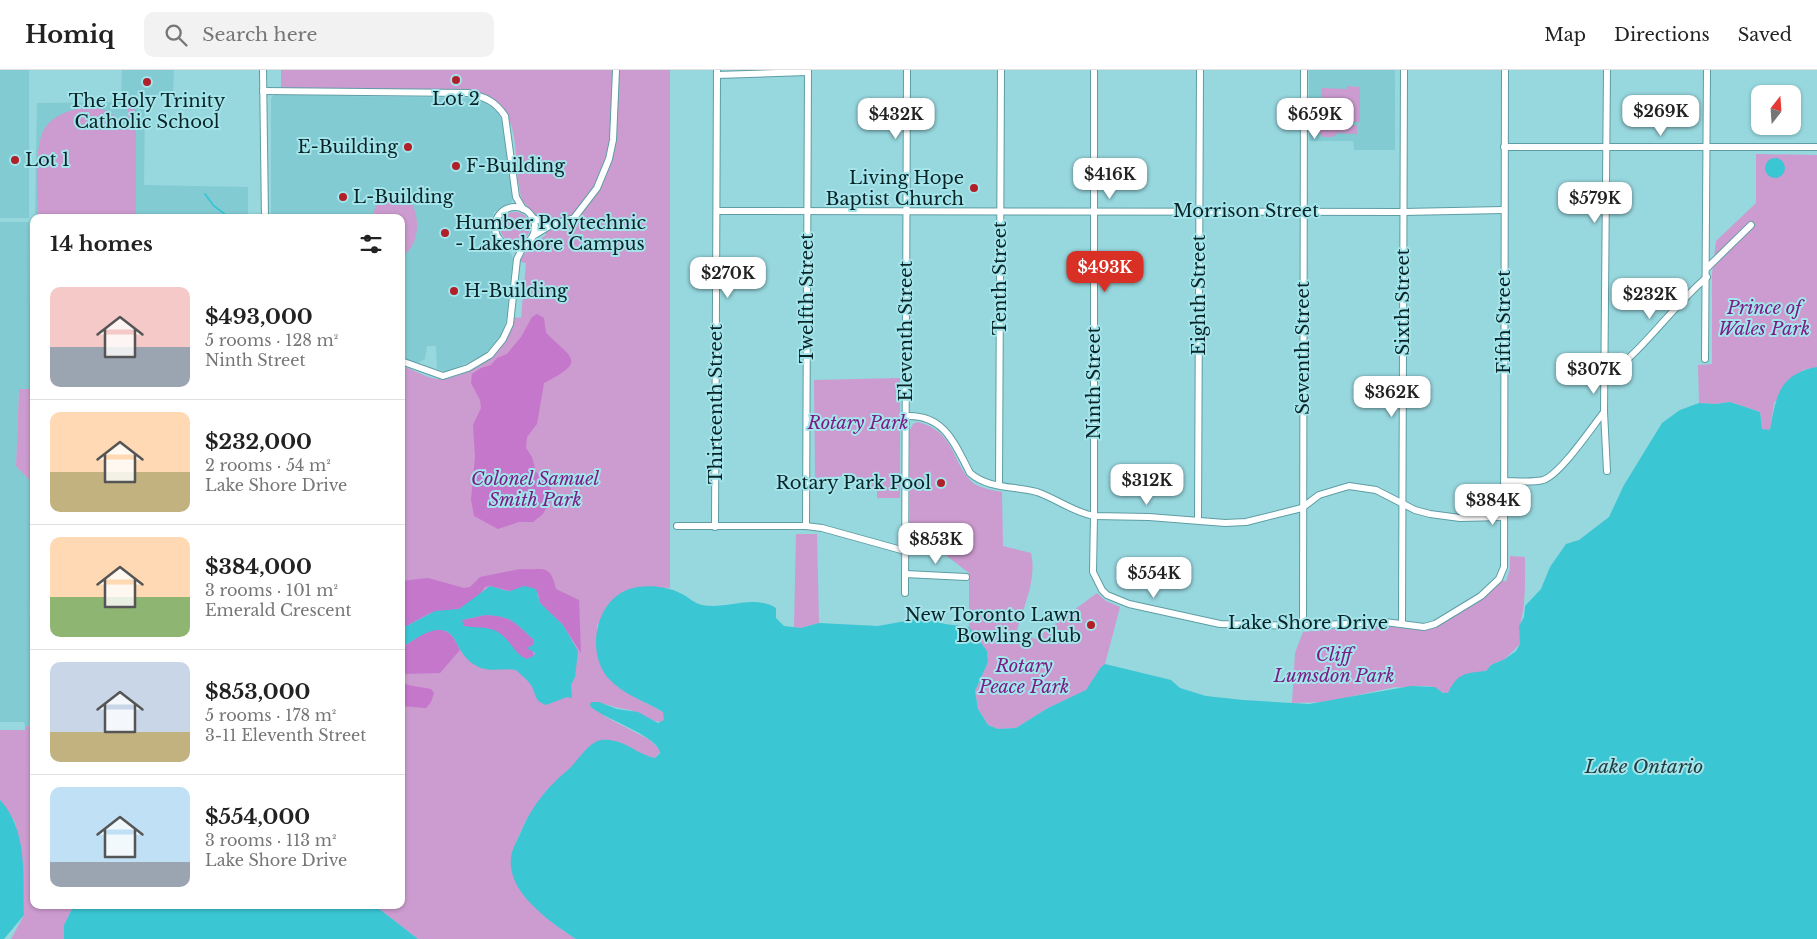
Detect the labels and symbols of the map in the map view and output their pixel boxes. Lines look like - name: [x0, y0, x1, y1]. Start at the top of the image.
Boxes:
- marker: Lot 2: [450, 74, 462, 86]
- marker: The Holy Trinity Catholic School: [141, 76, 153, 88]
- north arrow: [1751, 85, 1801, 135]
- place label: Lot 2: [432, 88, 480, 110]
- place label: The Holy Trinity Catholic School: [69, 90, 226, 133]
- pin: $269K: [1626, 94, 1696, 137]
- pin: $432K: [861, 98, 931, 140]
- pin: $659K: [1280, 98, 1350, 140]
- place label: E-Building: [298, 136, 398, 158]
- marker: E-Building: [402, 141, 414, 153]
- place label: Lot 1: [25, 149, 70, 171]
- marker: Lot 1: [9, 154, 21, 166]
- place label: F-Building: [466, 155, 565, 177]
- pin: $416K: [1075, 158, 1145, 200]
- marker: F-Building: [450, 160, 462, 172]
- place label: Living Hope Baptist Church: [826, 167, 964, 210]
- marker: Living Hope Baptist Church: [968, 182, 980, 194]
- pin: $579K: [1560, 182, 1630, 224]
- place label: L-Building: [353, 186, 454, 208]
- marker: L-Building: [337, 191, 349, 203]
- street label: Morrison Street: [1173, 200, 1319, 222]
- place label: Humber Polytechnic - Lakeshore Campus: [455, 212, 647, 255]
- street label: Tenth Street: [989, 221, 1011, 335]
- marker: Humber Polytechnic - Lakeshore Campus: [439, 227, 451, 239]
- street label: Twelfth Street: [796, 233, 818, 363]
- street label: Eighth Street: [1188, 234, 1210, 355]
- street label: Sixth Street: [1392, 248, 1414, 356]
- pin: $493K: [1070, 250, 1140, 293]
- pin: $270K: [693, 256, 763, 299]
- street label: Eleventh Street: [895, 260, 917, 401]
- street label: Fifth Street: [1493, 270, 1515, 374]
- pin: $232K: [1615, 278, 1685, 320]
- place label: H-Building: [464, 280, 568, 302]
- street label: Seventh Street: [1292, 281, 1314, 415]
- marker: H-Building: [448, 285, 460, 297]
- park label: Prince of Wales Park: [1718, 297, 1810, 340]
- street label: Thirteenth Street: [705, 324, 727, 484]
- street label: Ninth Street: [1083, 326, 1105, 440]
- pin: $307K: [1559, 352, 1629, 395]
- pin: $362K: [1357, 376, 1427, 418]
- park label: Rotary Park: [806, 412, 909, 434]
- pin: $312K: [1112, 464, 1182, 506]
- park label: Colonel Samuel Smith Park: [471, 468, 599, 511]
- place label: Rotary Park Pool: [776, 472, 931, 494]
- marker: Rotary Park Pool: [935, 477, 947, 489]
- pin: $384K: [1458, 484, 1528, 526]
- pin: $853K: [901, 522, 971, 565]
- pin: $554K: [1119, 556, 1189, 599]
- place label: New Toronto Lawn Bowling Club: [905, 604, 1081, 647]
- street label: Lake Shore Drive: [1228, 612, 1388, 634]
- marker: New Toronto Lawn Bowling Club: [1085, 619, 1097, 631]
- park label: Cliff Lumsdon Park: [1273, 644, 1394, 687]
- park label: Rotary Peace Park: [978, 655, 1069, 698]
- water label: Lake Ontario: [1584, 755, 1703, 778]

